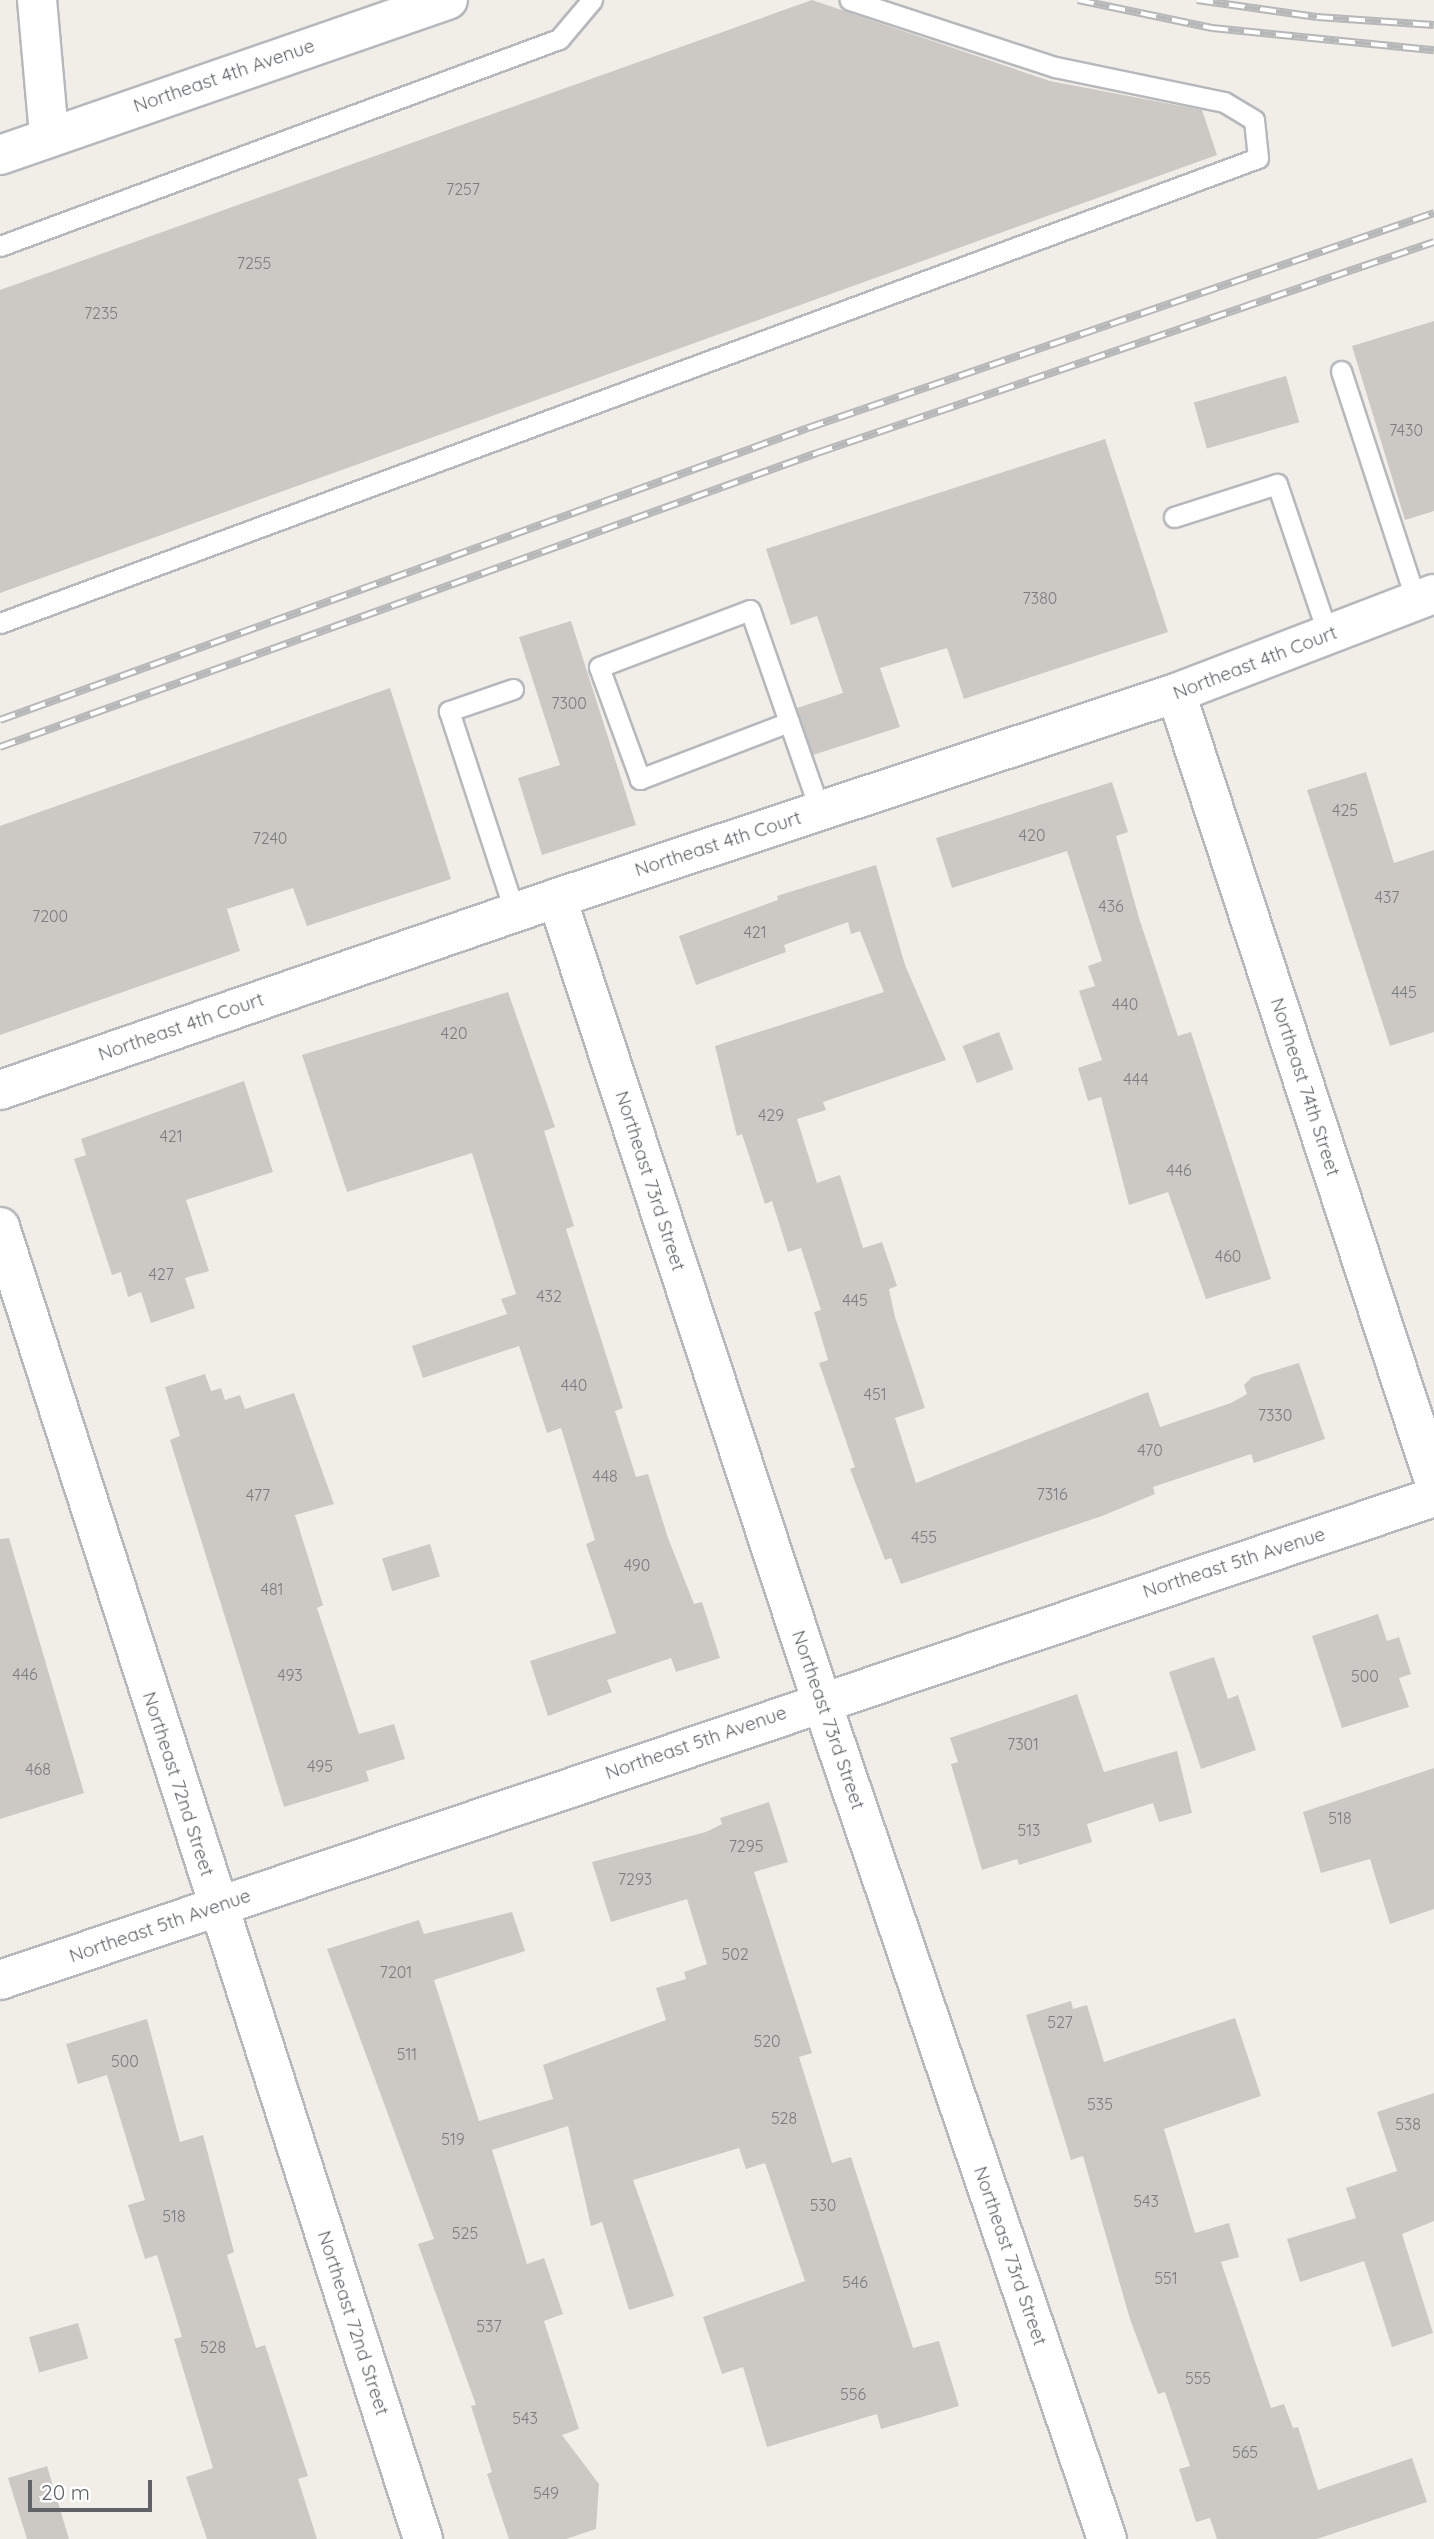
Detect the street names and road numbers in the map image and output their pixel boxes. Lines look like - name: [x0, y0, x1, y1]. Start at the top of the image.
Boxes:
- street label: Northeast 4th Avenue: [130, 34, 318, 118]
- street label: Northeast 4th Court: [1170, 621, 1340, 705]
- street label: Northeast 4th Court: [632, 806, 804, 882]
- street label: Northeast 4th Court: [95, 988, 267, 1066]
- street label: Northeast 74th Street: [1265, 995, 1345, 1179]
- street label: Northeast 73rd Street: [610, 1088, 690, 1274]
- street label: Northeast 5th Avenue: [1140, 1523, 1328, 1603]
- street label: Northeast 73rd Street: [787, 1627, 869, 1813]
- street label: Northeast 72nd Street: [137, 1689, 219, 1879]
- street label: Northeast 5th Avenue: [602, 1701, 790, 1785]
- street label: Northeast 5th Avenue: [66, 1884, 254, 1968]
- street label: Northeast 73rd Street: [969, 2163, 1051, 2349]
- street label: Northeast 72nd Street: [312, 2228, 394, 2418]

